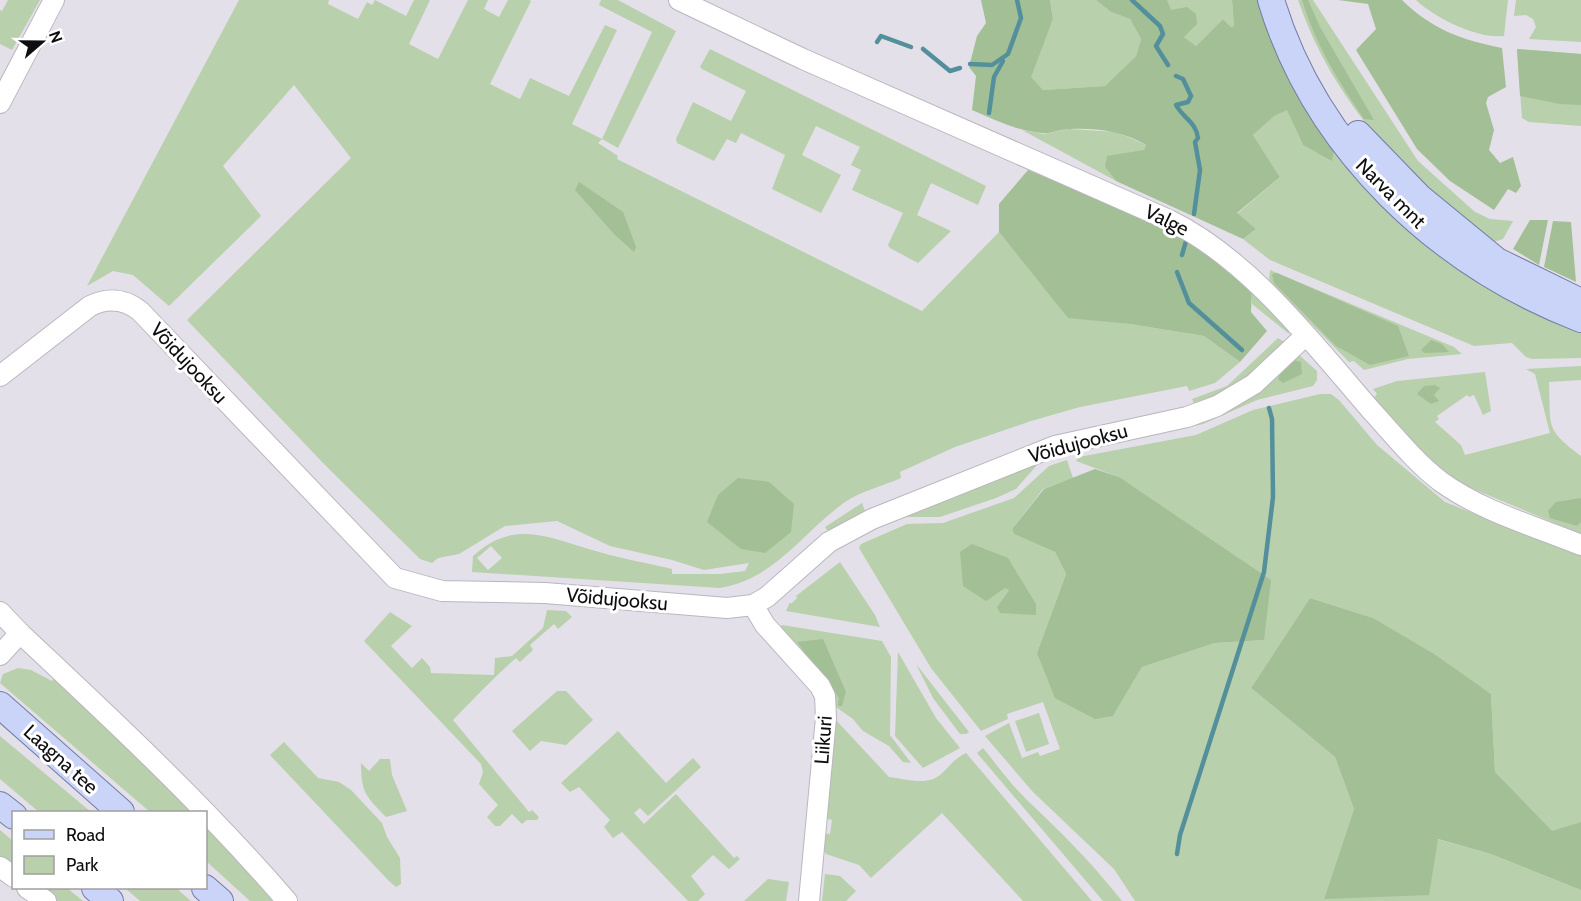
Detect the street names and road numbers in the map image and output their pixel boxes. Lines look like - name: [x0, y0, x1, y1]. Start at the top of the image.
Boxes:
- street label: Narva mnt: [1351, 153, 1431, 233]
- street label: Valge: [1141, 199, 1193, 241]
- street label: Võidujooksu: [146, 318, 232, 408]
- street label: Võidujooksu: [1026, 418, 1130, 468]
- street label: Võidujooksu: [565, 583, 669, 615]
- street label: Liikuri: [809, 715, 837, 765]
- street label: Laagna tee: [19, 719, 103, 799]

